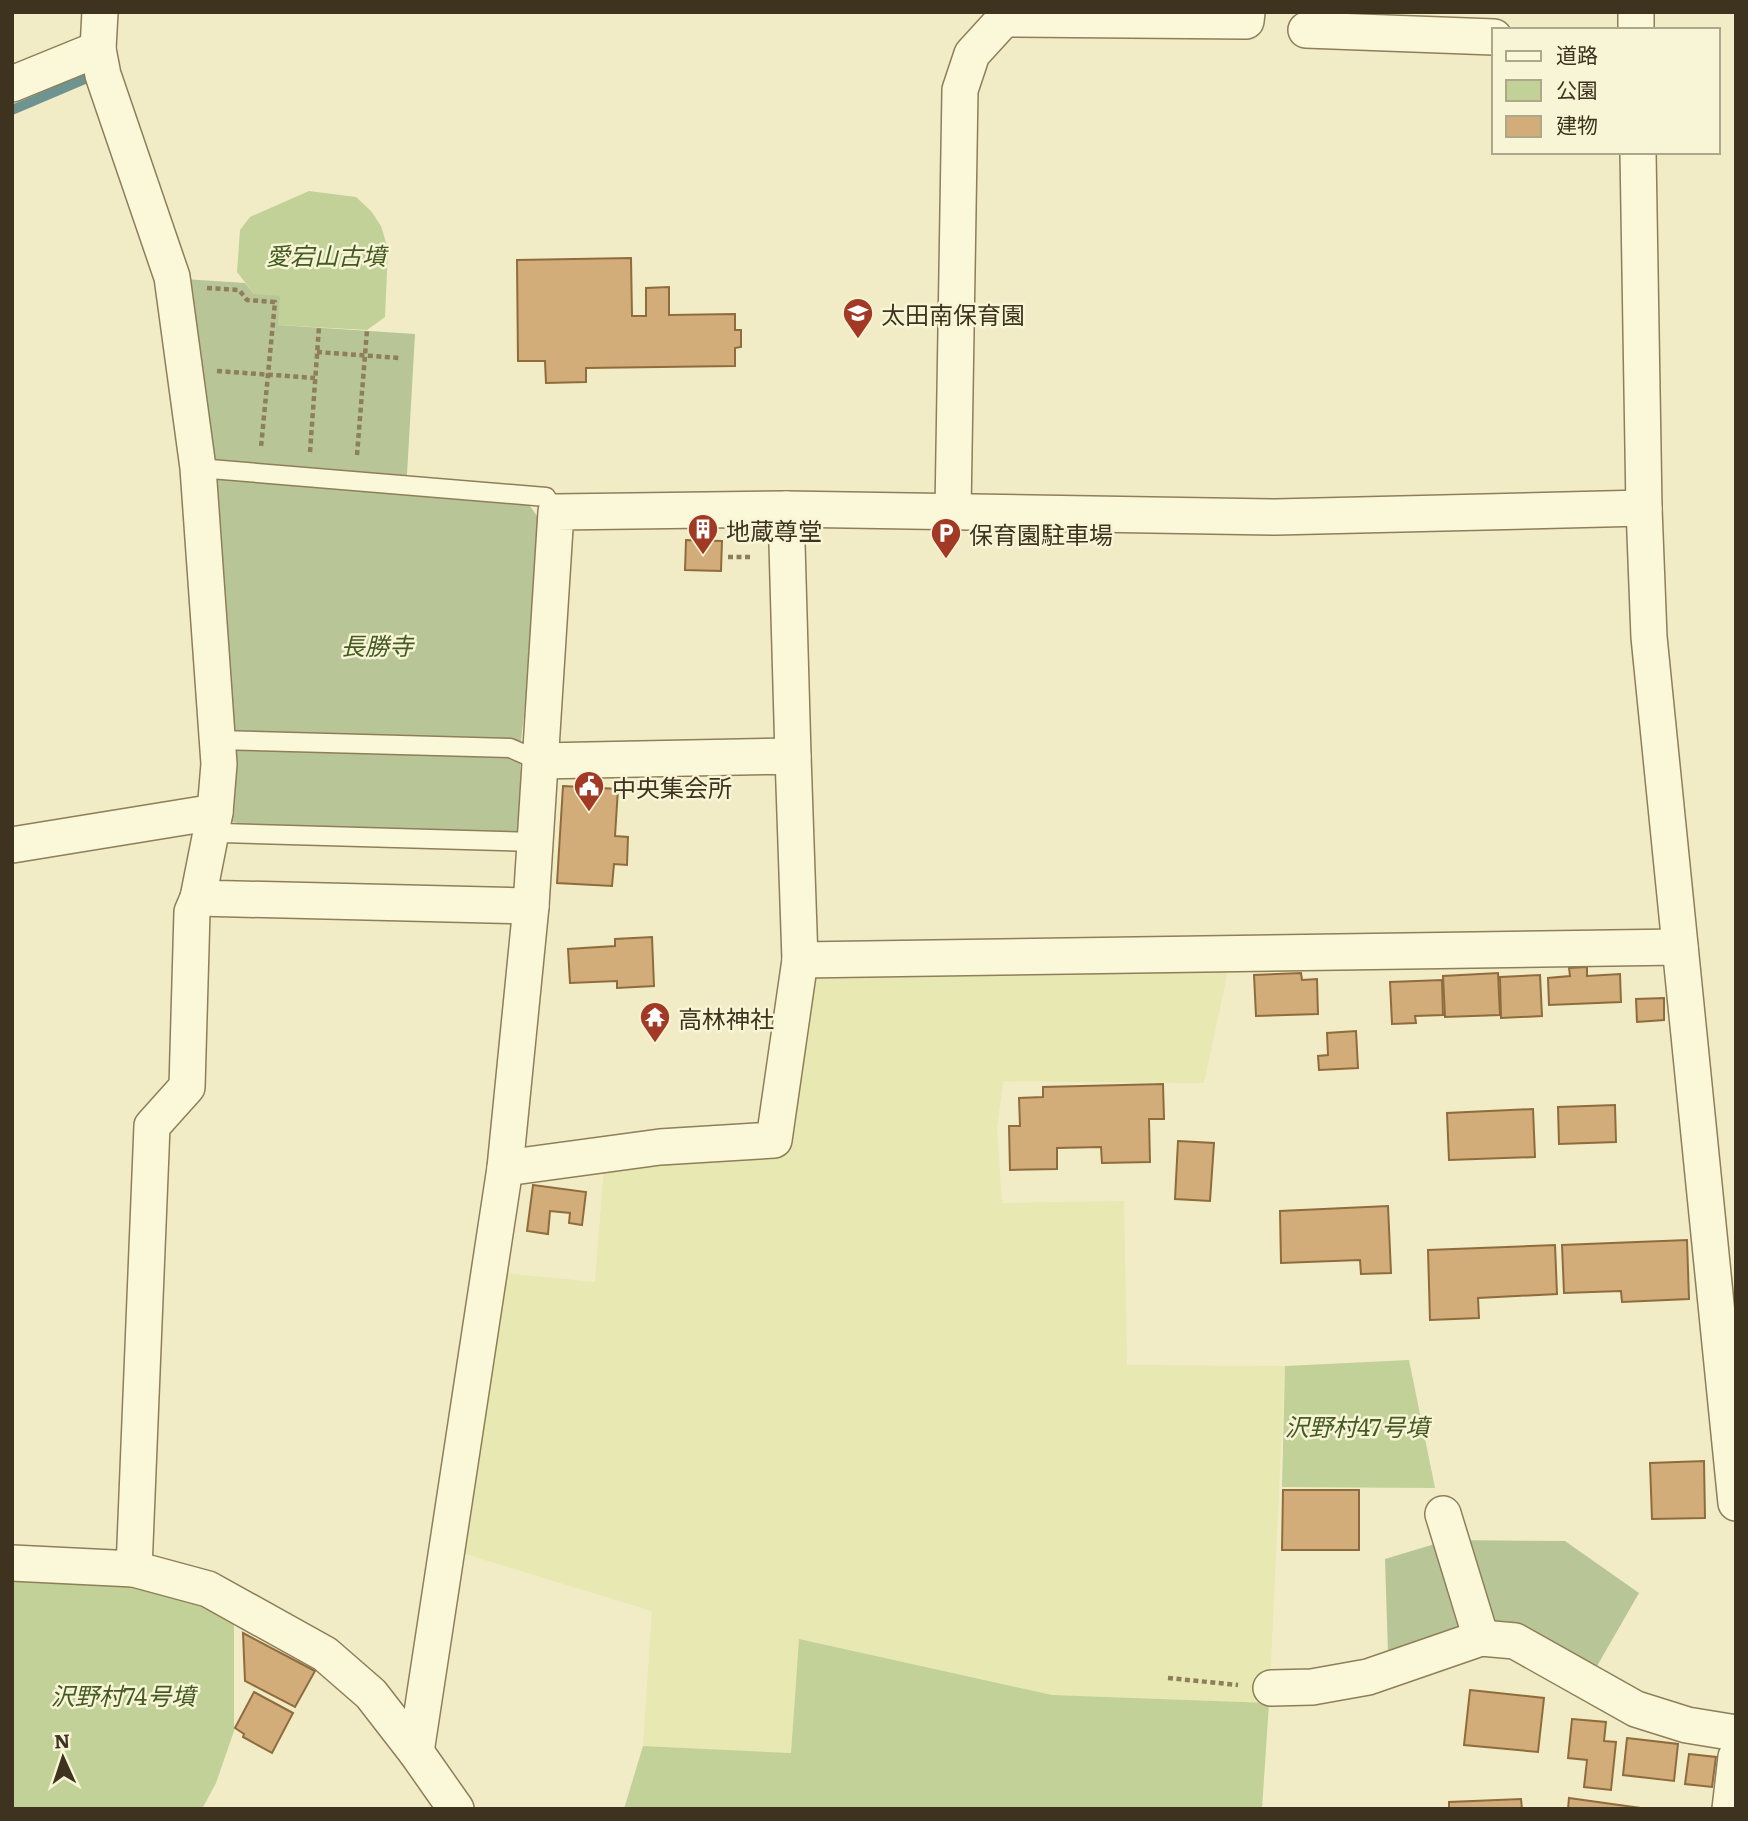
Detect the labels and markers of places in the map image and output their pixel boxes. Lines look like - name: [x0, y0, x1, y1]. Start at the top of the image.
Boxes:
- school or university icon: 太田南保育園: [841, 296, 875, 340]
- place label: 太田南保育園: [881, 296, 1025, 331]
- building icon: 地蔵尊堂: [686, 512, 720, 556]
- place label: 地蔵尊堂: [726, 512, 822, 547]
- parking icon: 保育園駐車場: [929, 516, 963, 560]
- place label: 保育園駐車場: [969, 516, 1113, 551]
- public building icon: 中央集会所: [572, 769, 606, 813]
- place label: 中央集会所: [612, 769, 732, 804]
- temple icon: 高林神社: [638, 1000, 672, 1044]
- place label: 高林神社: [678, 1000, 774, 1035]

